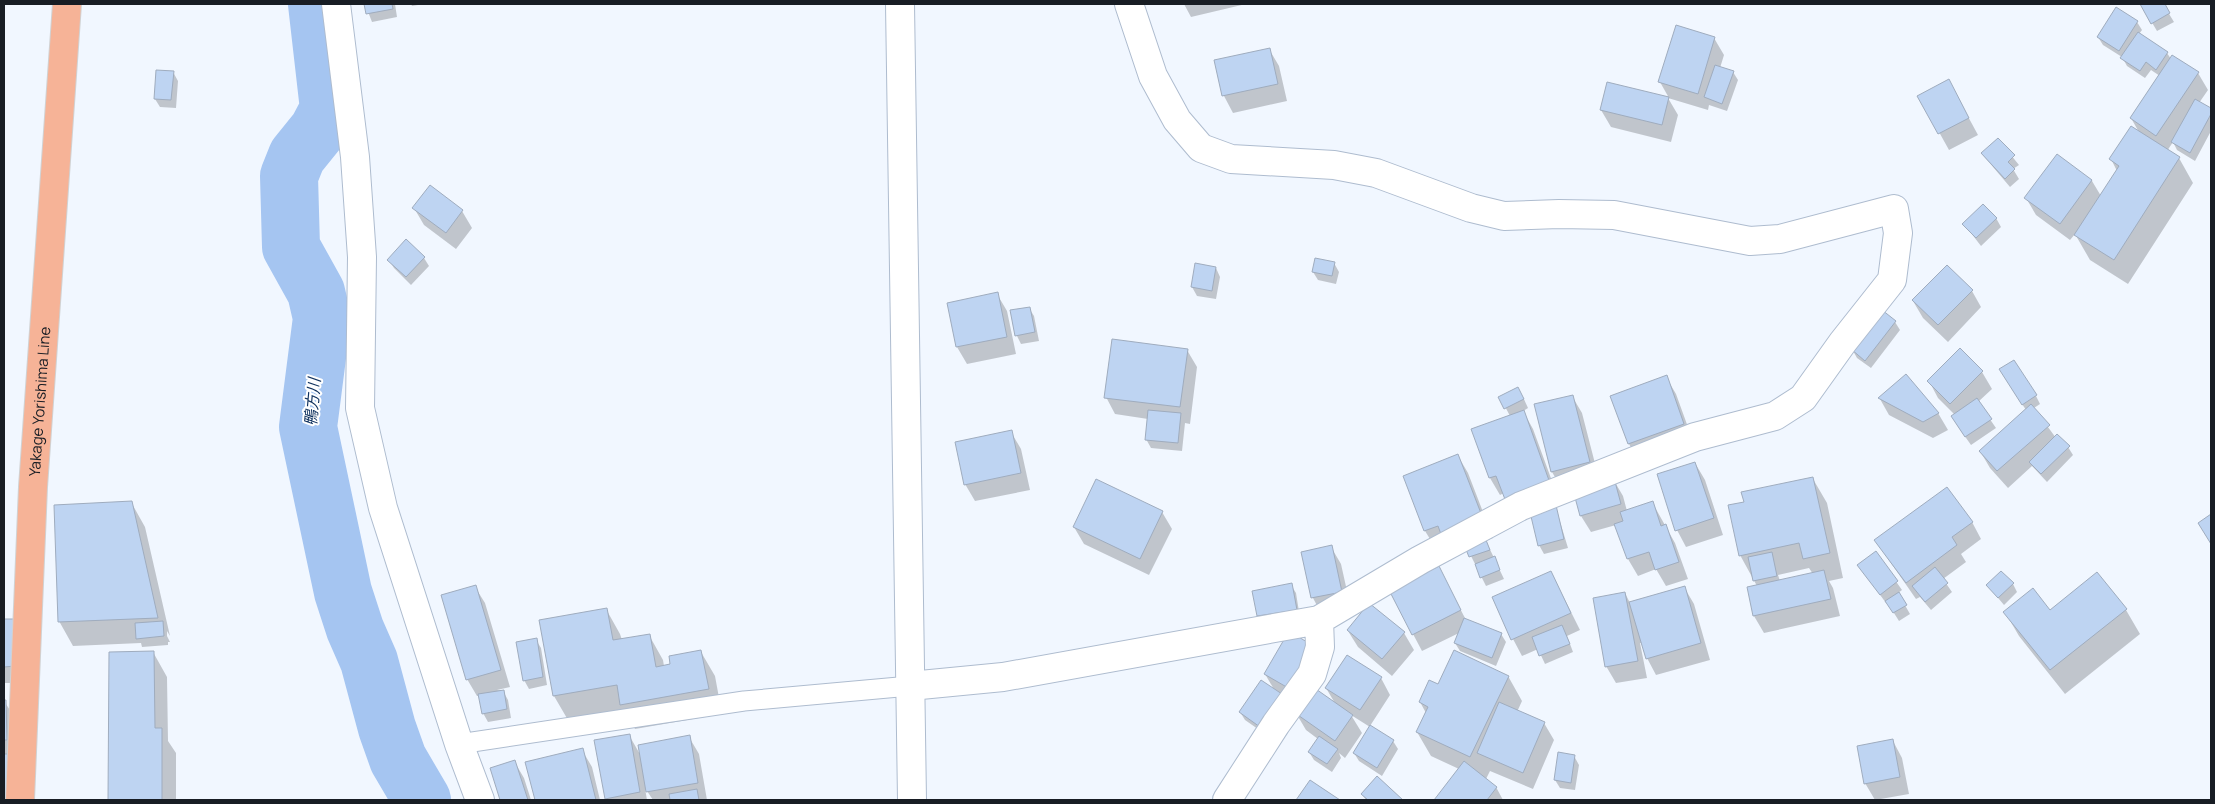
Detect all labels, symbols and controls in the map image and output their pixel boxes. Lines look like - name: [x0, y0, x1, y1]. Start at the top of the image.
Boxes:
- street label: Yakage Yorishima Line: [23, 326, 55, 477]
- water label: 鴨方川: [299, 375, 325, 427]

